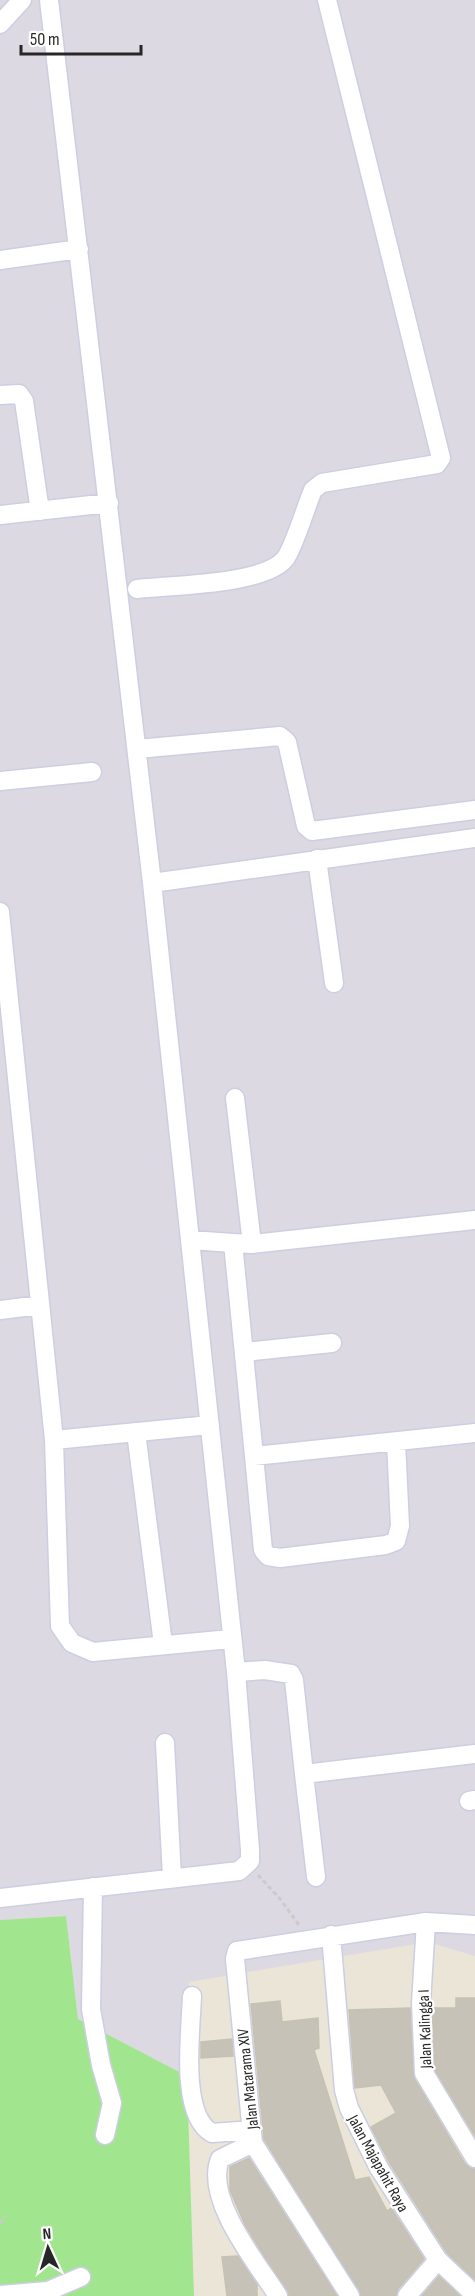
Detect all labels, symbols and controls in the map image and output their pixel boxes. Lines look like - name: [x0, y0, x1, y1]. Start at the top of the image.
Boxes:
- scale bar: [21, 18, 141, 56]
- text: 50 m: [30, 29, 60, 50]
- street label: Jalan Kalingga I: [415, 1989, 436, 2070]
- street label: Jalan Matarama XIV: [234, 2027, 263, 2131]
- street label: Jalan Majapahit Raya: [343, 2111, 412, 2216]
- north arrow: [18, 2218, 78, 2278]
- text: N: [42, 2225, 52, 2244]

